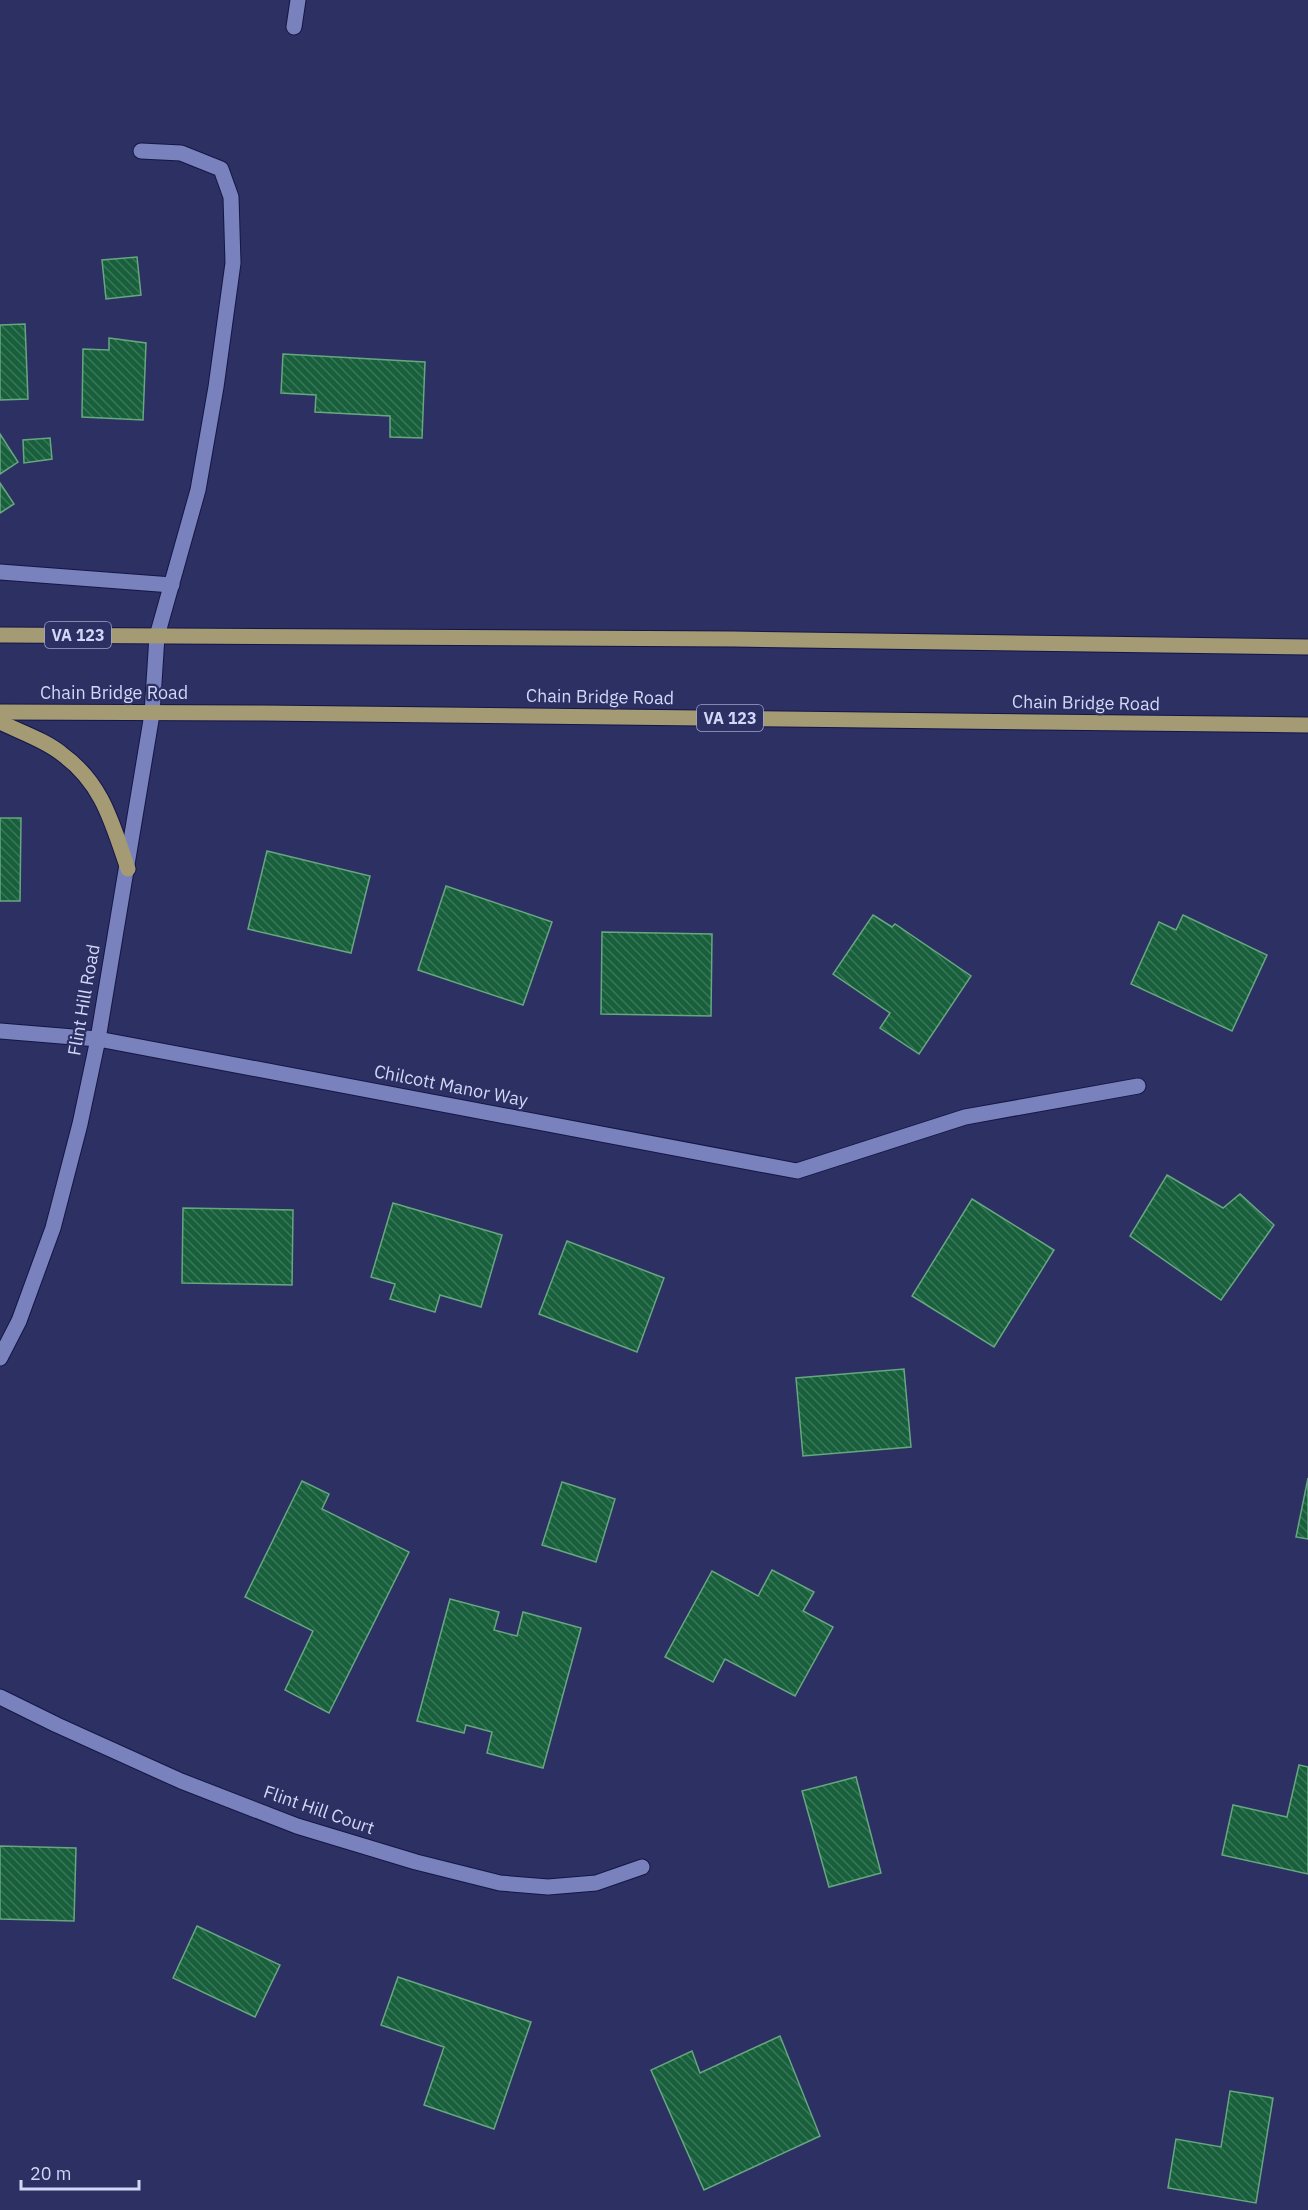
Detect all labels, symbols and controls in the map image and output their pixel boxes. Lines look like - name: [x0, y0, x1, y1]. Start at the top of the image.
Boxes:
- road number: VA 123: [45, 622, 111, 648]
- street label: Chain Bridge Road: [40, 681, 188, 704]
- street label: Chain Bridge Road: [526, 684, 674, 709]
- street label: Chain Bridge Road: [1012, 690, 1160, 715]
- road number: VA 123: [697, 705, 763, 731]
- street label: Flint Hill Road: [62, 942, 105, 1057]
- street label: Chilcott Manor Way: [372, 1059, 530, 1112]
- street label: Flint Hill Court: [261, 1780, 378, 1839]
- scale bar: [21, 2153, 140, 2191]
- text: 20 m: [30, 2162, 72, 2185]

